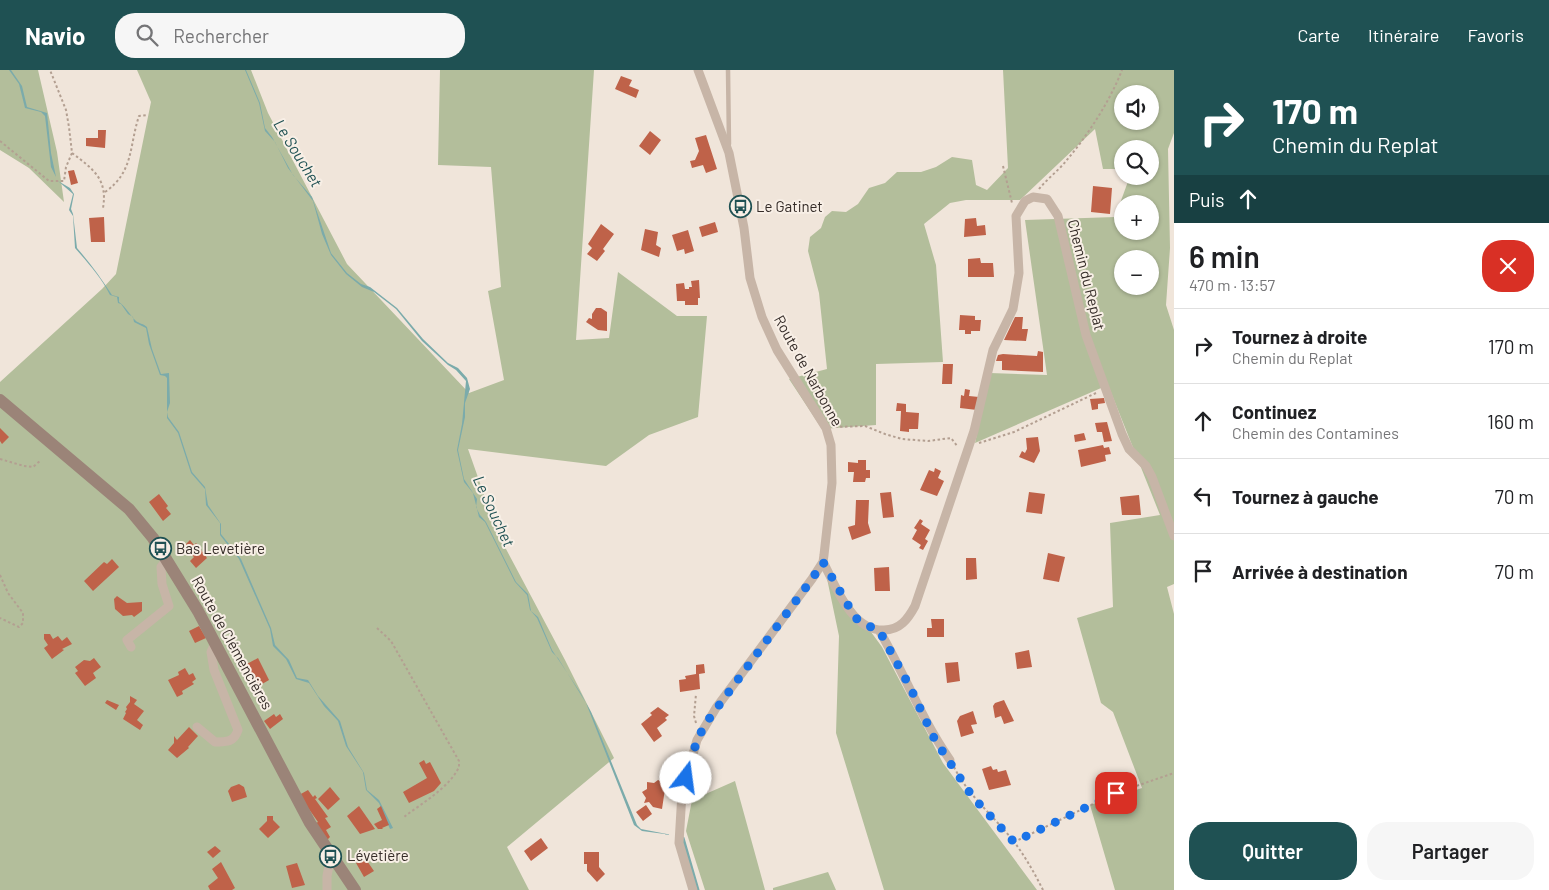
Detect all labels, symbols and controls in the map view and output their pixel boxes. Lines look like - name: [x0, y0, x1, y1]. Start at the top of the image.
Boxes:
- search box: [115, 13, 465, 58]
- text: Navio: [25, 21, 85, 50]
- icon: search: [133, 21, 161, 49]
- text: Rechercher: [173, 24, 269, 47]
- text: Carte: [1297, 24, 1340, 46]
- text: Itinéraire: [1368, 24, 1439, 46]
- text: Favoris: [1467, 24, 1524, 46]
- map controls: [1114, 85, 1159, 295]
- button: sound: [1114, 85, 1159, 130]
- text: 170 m: [1272, 89, 1358, 131]
- icon: right: [1189, 90, 1254, 155]
- water label: Le Souchet: [270, 115, 327, 190]
- text: Chemin du Replat: [1272, 131, 1439, 157]
- button: search: [1114, 140, 1159, 185]
- icon: ahead: [1234, 185, 1262, 213]
- text: Puis: [1189, 188, 1224, 211]
- bus stop icon: Le Gatinet: [728, 195, 752, 219]
- button: +: [1114, 195, 1159, 240]
- place label: Le Gatinet: [756, 197, 823, 215]
- street label: Chemin du Replat: [1065, 217, 1109, 332]
- text: 6 min: [1189, 238, 1260, 274]
- button: close: [1482, 240, 1534, 292]
- button: −: [1114, 250, 1159, 295]
- text: 470 m · 13:57: [1189, 275, 1275, 294]
- street label: Route de Narbonne: [771, 312, 847, 429]
- text: Tournez à droite: [1232, 325, 1368, 348]
- icon: right: [1189, 332, 1217, 360]
- text: 170 m: [1488, 335, 1534, 358]
- text: Chemin du Replat: [1232, 348, 1353, 367]
- text: Continuez: [1232, 400, 1316, 423]
- icon: ahead: [1189, 407, 1217, 435]
- text: 160 m: [1487, 410, 1534, 433]
- text: Chemin des Contamines: [1232, 423, 1399, 442]
- water label: Le Souchet: [470, 472, 519, 550]
- icon: left: [1189, 482, 1217, 510]
- text: Tournez à gauche: [1232, 485, 1379, 508]
- text: 70 m: [1495, 485, 1534, 508]
- bus stop icon: Bas Levetière: [148, 537, 172, 561]
- place label: Bas Levetière: [176, 539, 265, 557]
- icon: arrive: [1189, 557, 1217, 585]
- text: Arrivée à destination: [1232, 560, 1408, 583]
- text: 70 m: [1495, 560, 1534, 583]
- street label: Route de Clémencières: [189, 573, 277, 712]
- position arrow: [659, 751, 711, 803]
- pin: [1095, 772, 1137, 814]
- icon: arrive: [1102, 779, 1130, 807]
- button: Quitter: [1189, 822, 1357, 880]
- button: Partager: [1367, 822, 1534, 880]
- bus stop icon: Lévetière: [319, 844, 343, 868]
- place label: Lévetière: [347, 846, 409, 864]

